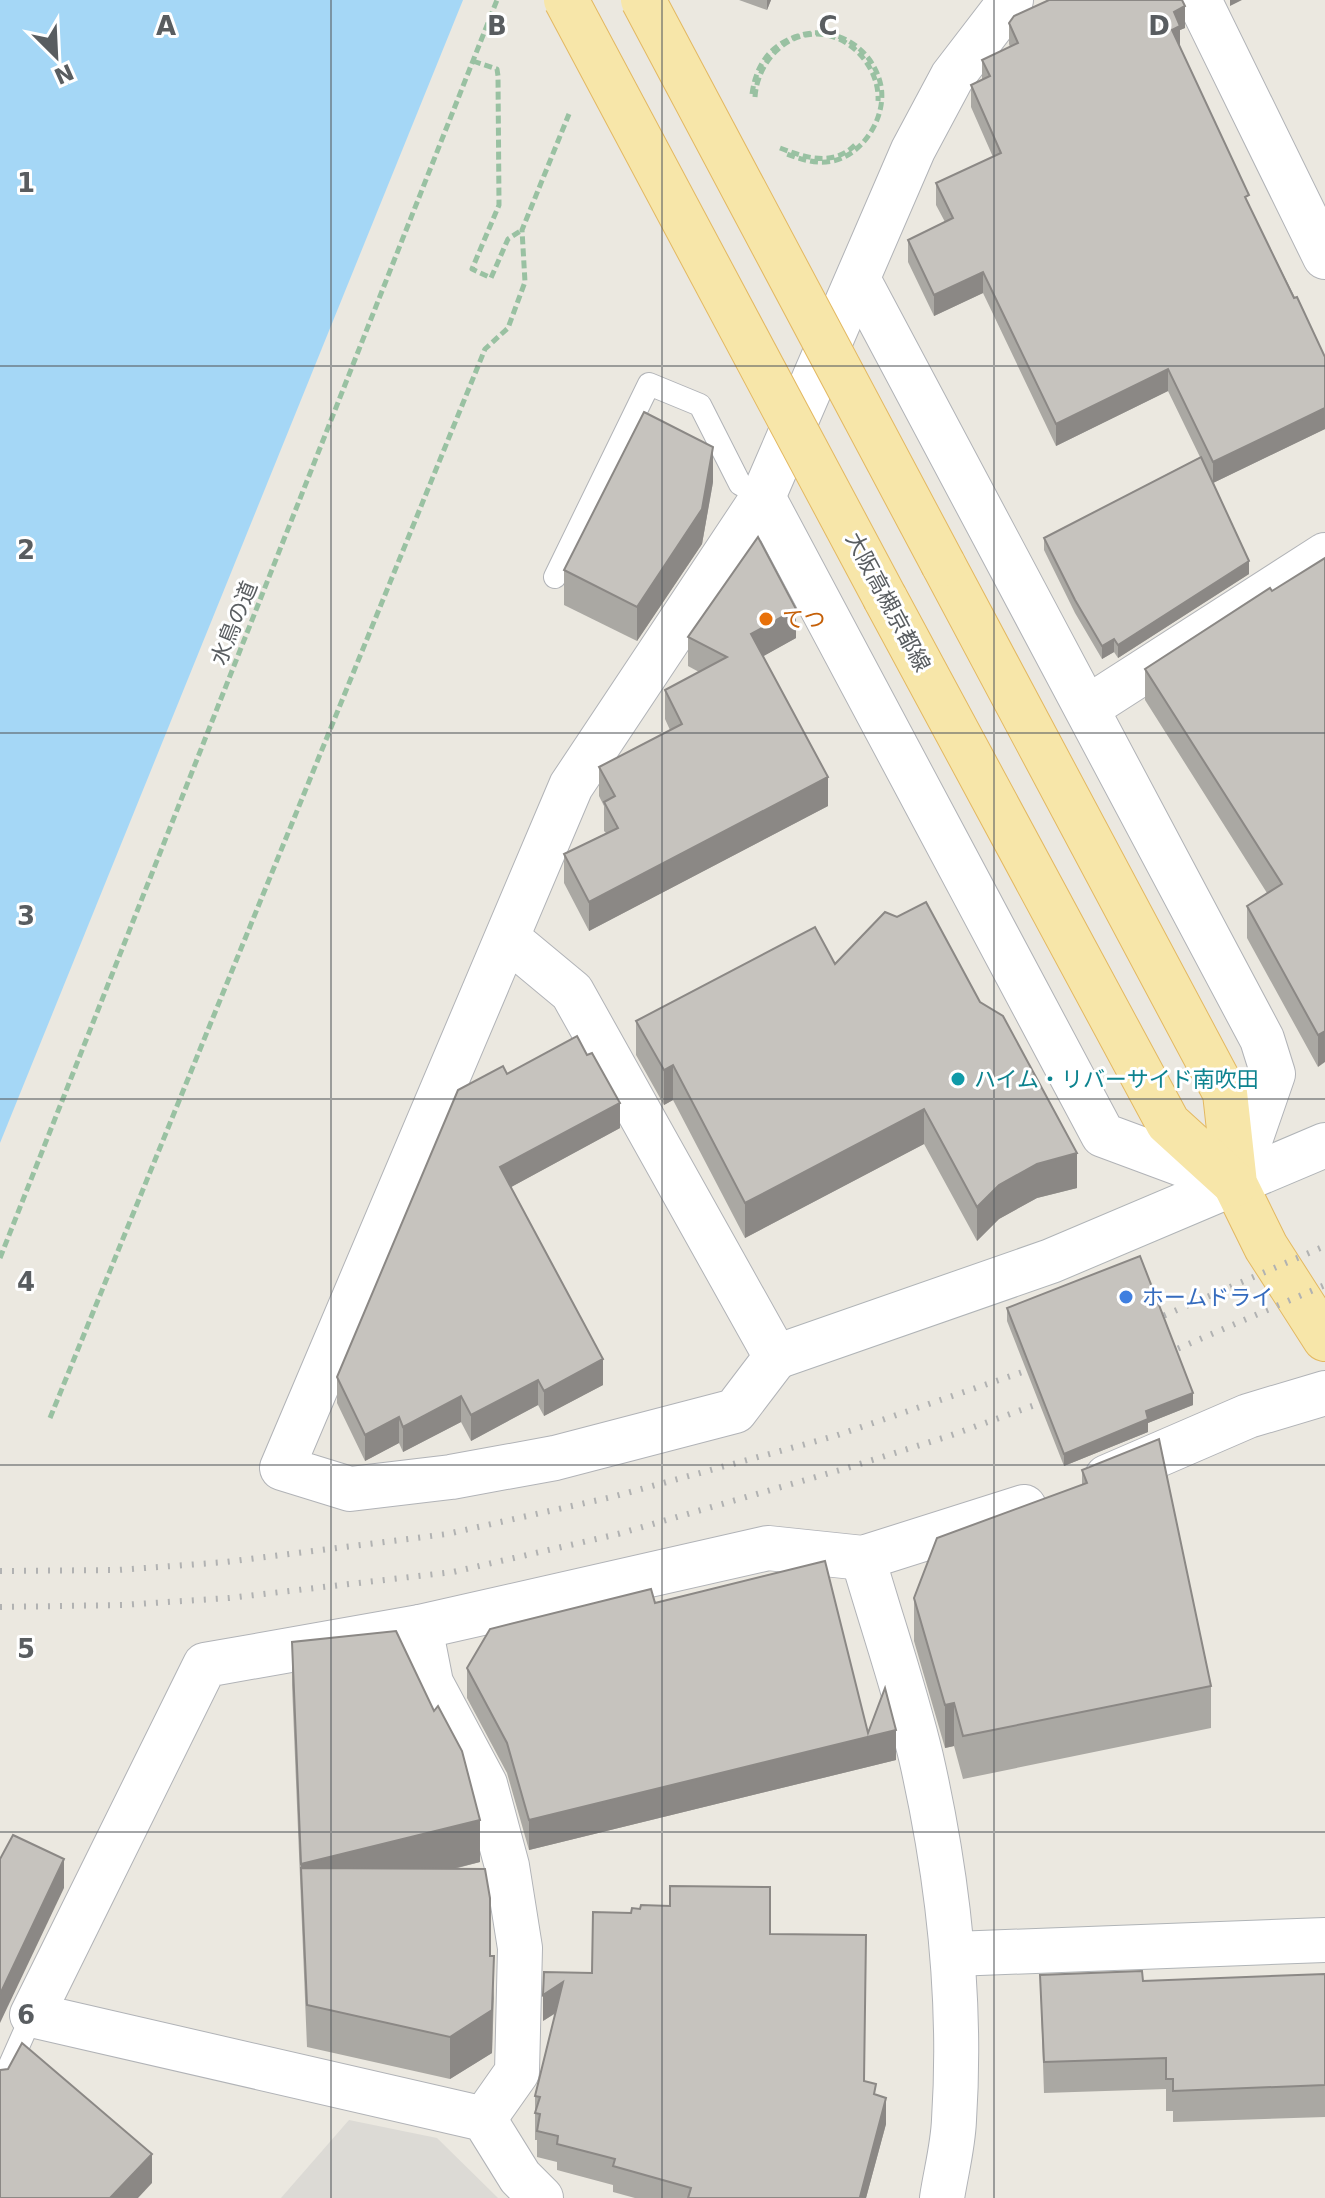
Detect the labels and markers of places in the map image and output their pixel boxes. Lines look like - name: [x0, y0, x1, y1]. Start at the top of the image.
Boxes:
- place label: てつ: [782, 607, 826, 632]
- marker: てつ: [757, 610, 775, 628]
- place label: ハイム・リバーサイド南吹田: [974, 1067, 1259, 1092]
- marker: ハイム・リバーサイド南吹田: [949, 1070, 967, 1088]
- place label: ホームドライ: [1142, 1285, 1273, 1310]
- marker: ホームドライ: [1117, 1288, 1135, 1306]

